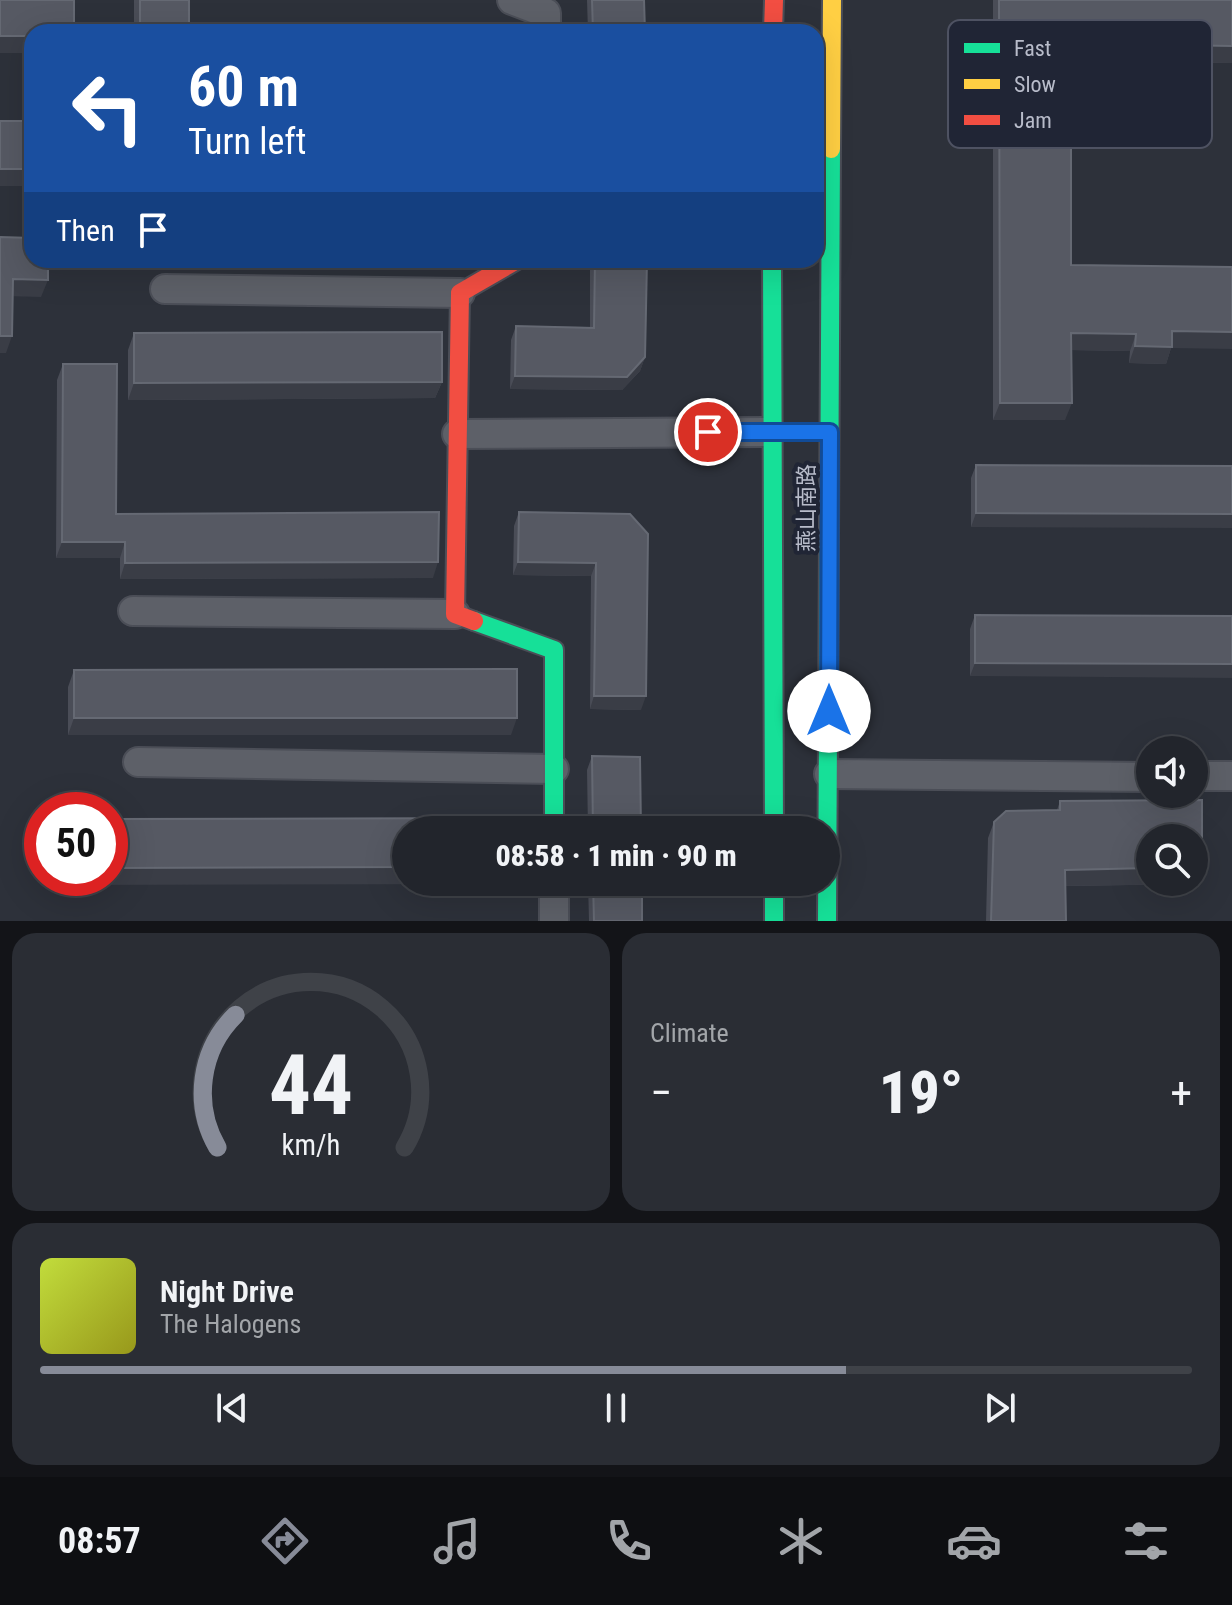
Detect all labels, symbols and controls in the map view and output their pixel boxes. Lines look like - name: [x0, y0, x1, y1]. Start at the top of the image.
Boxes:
- legend: [948, 20, 1212, 148]
- text: Fast: [1014, 36, 1051, 61]
- text: 60 m: [188, 54, 299, 120]
- icon: left: [56, 56, 160, 160]
- text: Slow: [1014, 72, 1056, 97]
- text: Jam: [1014, 108, 1052, 133]
- text: Turn left: [188, 121, 306, 163]
- icon: arrive: [131, 208, 175, 252]
- text: Then: [56, 213, 115, 248]
- pin: [674, 398, 742, 466]
- icon: arrive: [686, 410, 730, 454]
- street label: 燕山南路: [794, 464, 819, 552]
- position arrow: [787, 669, 871, 753]
- map controls: [1136, 736, 1208, 896]
- button: sound: [1136, 736, 1208, 808]
- speed limit sign: 50: [24, 792, 128, 896]
- button: search: [1136, 824, 1208, 896]
- text: 08:58 · 1 min · 90 m: [495, 838, 737, 873]
- text: Climate: [650, 1018, 729, 1048]
- text: 44: [269, 1037, 353, 1134]
- text: 19°: [879, 1057, 963, 1128]
- text: −: [650, 1067, 672, 1119]
- text: +: [1170, 1067, 1192, 1119]
- text: km/h: [282, 1128, 340, 1162]
- text: Night Drive: [160, 1274, 294, 1309]
- text: The Halogens: [160, 1309, 301, 1339]
- icon: previous: [210, 1386, 254, 1430]
- icon: pause: [594, 1386, 638, 1430]
- icon: next: [978, 1386, 1022, 1430]
- icon: directions: [257, 1513, 313, 1569]
- icon: music: [429, 1513, 485, 1569]
- icon: phone: [601, 1513, 657, 1569]
- icon: climate: [773, 1513, 829, 1569]
- icon: car: [946, 1513, 1002, 1569]
- icon: filters: [1118, 1513, 1174, 1569]
- text: 08:57: [58, 1520, 141, 1562]

